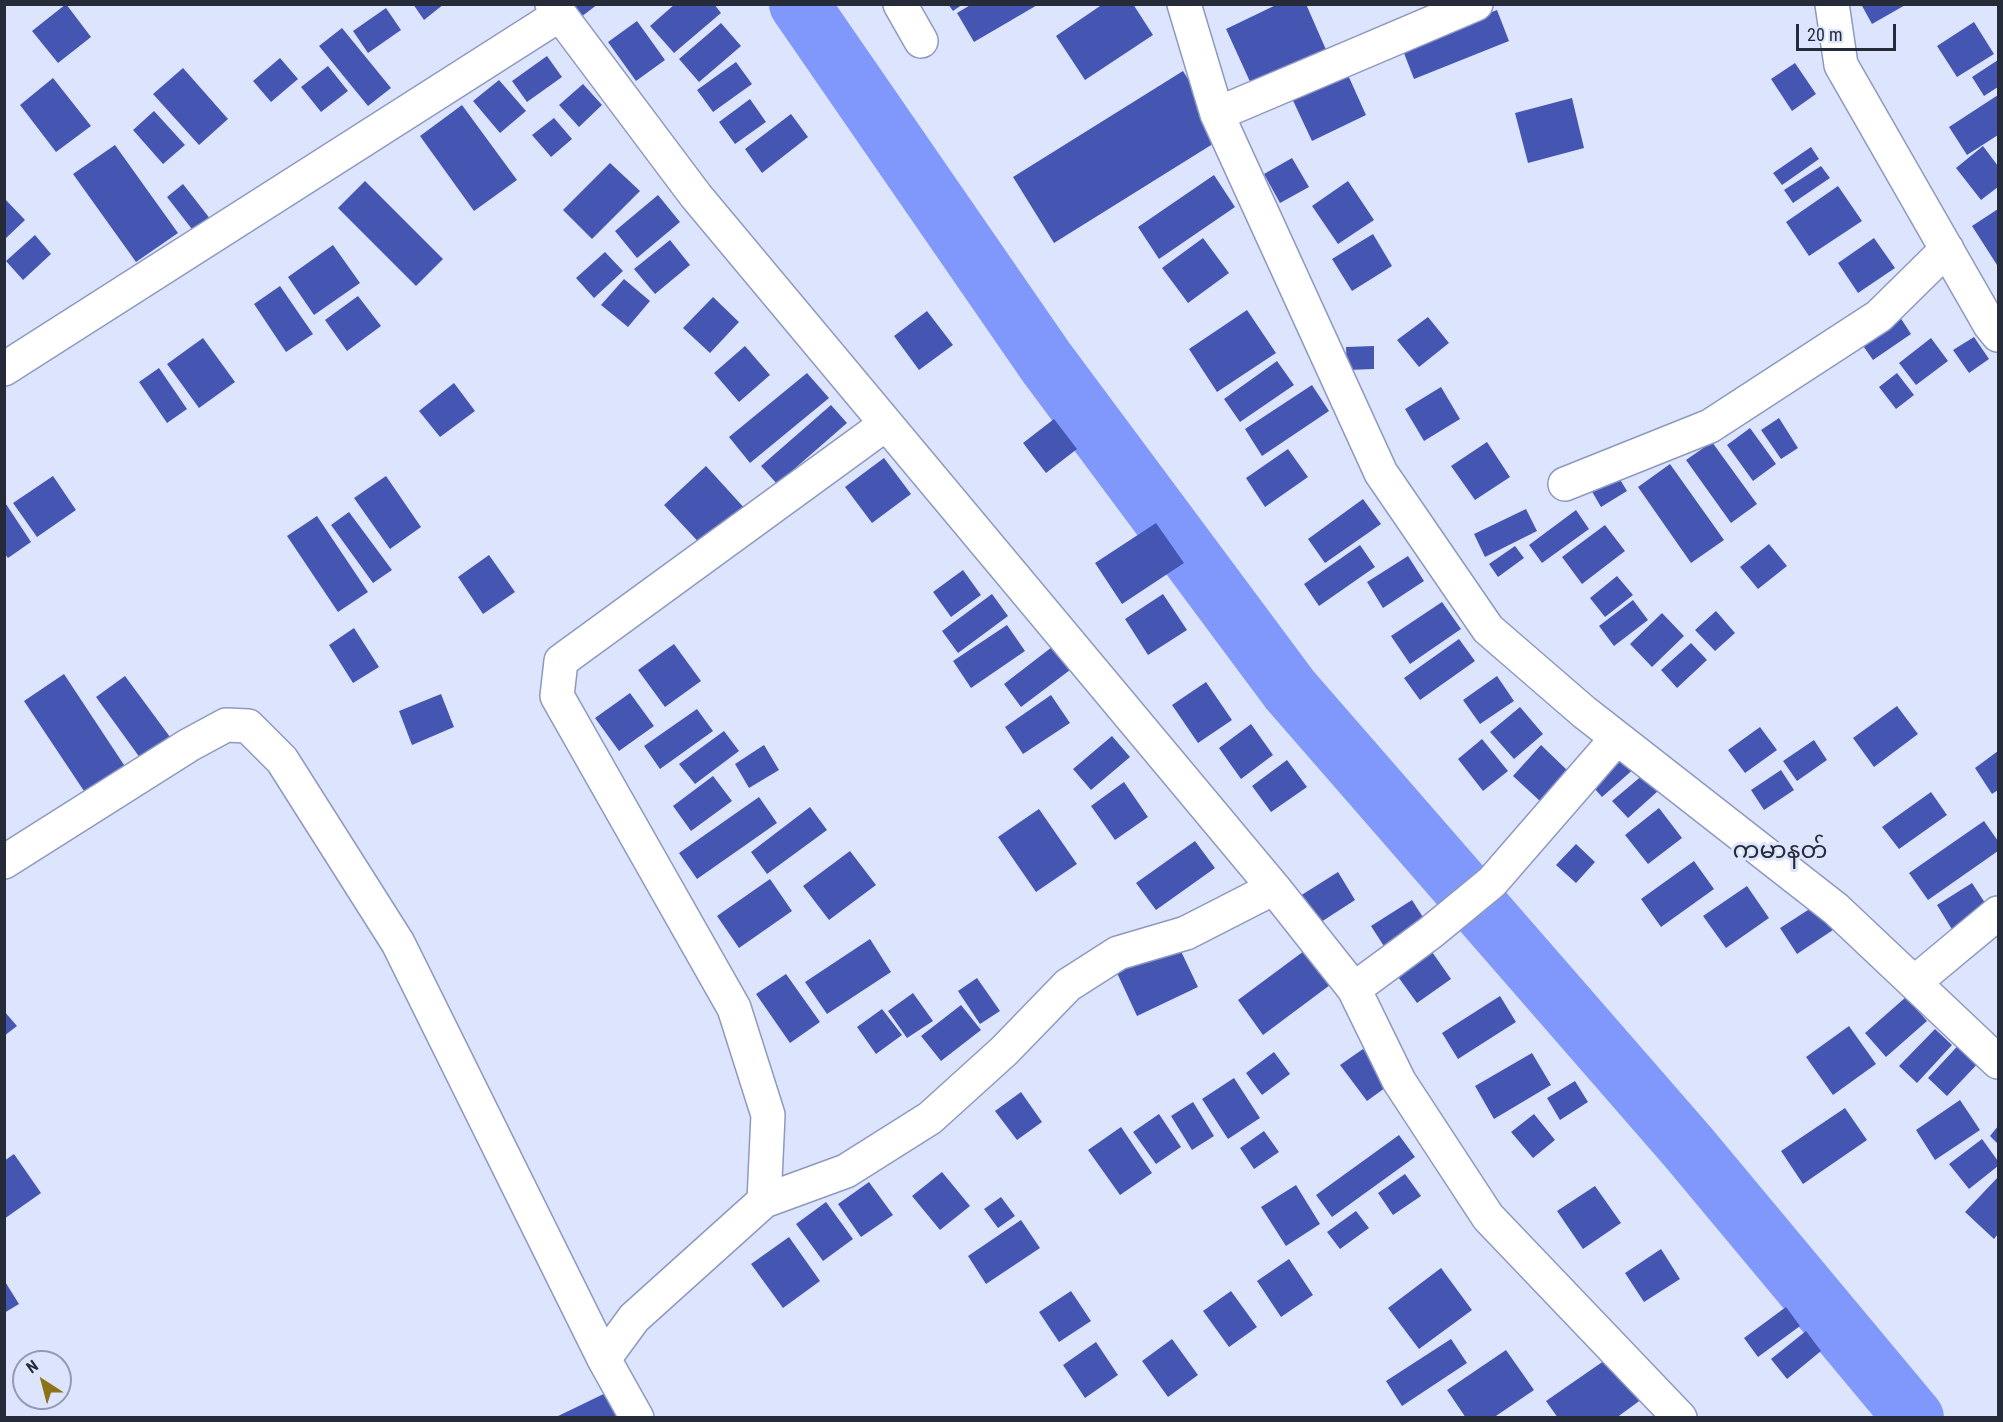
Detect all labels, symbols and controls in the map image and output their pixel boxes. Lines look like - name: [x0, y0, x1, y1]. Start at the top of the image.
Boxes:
- scale bar: [1799, 12, 1900, 50]
- text: 20 m: [1807, 24, 1842, 45]
- district label: ကမာနတ်: [1733, 838, 1827, 866]
- north arrow: [12, 1350, 72, 1410]
- text: N: [23, 1356, 42, 1377]

